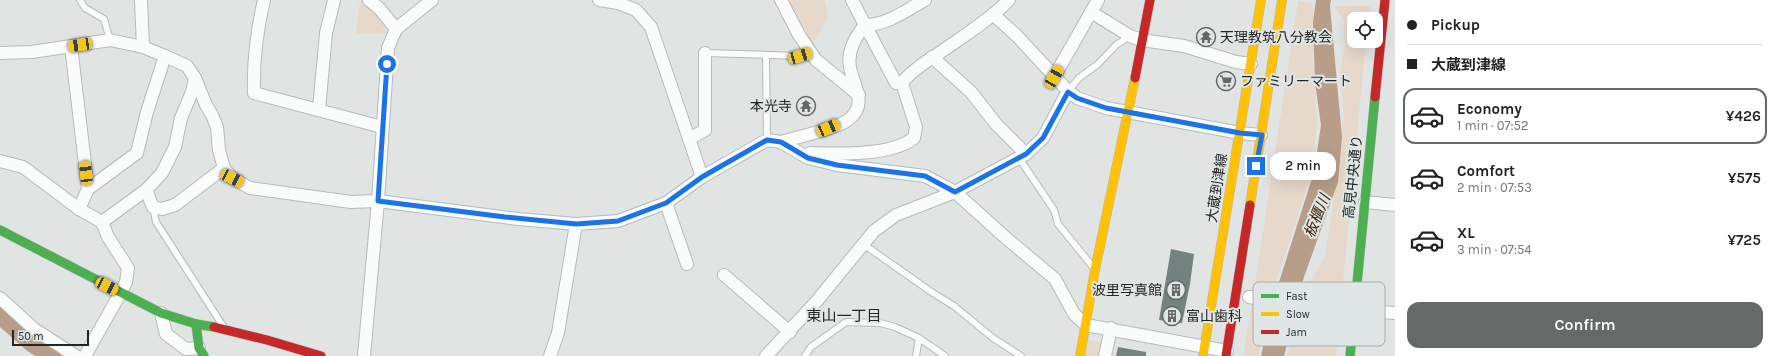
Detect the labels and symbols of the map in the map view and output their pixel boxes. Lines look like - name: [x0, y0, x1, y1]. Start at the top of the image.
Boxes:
- temple icon: 天理教筑八分教会: [1195, 26, 1217, 48]
- place label: 天理教筑八分教会: [1220, 29, 1332, 46]
- car: [67, 37, 93, 53]
- car: [787, 47, 813, 65]
- route start: [378, 55, 396, 73]
- car: [1043, 64, 1065, 90]
- supermarket icon: ファミリーマート: [1215, 70, 1237, 92]
- place label: ファミリーマート: [1240, 73, 1352, 90]
- temple icon: 本光寺: [795, 95, 817, 117]
- place label: 本光寺: [750, 98, 792, 115]
- car: [815, 118, 841, 138]
- street label: 高見中央通り: [1340, 134, 1366, 220]
- street label: 大蔵到津線: [1203, 152, 1231, 224]
- callout: 2 min: [1270, 152, 1336, 180]
- route end: [1247, 157, 1265, 175]
- car: [79, 160, 93, 186]
- car: [219, 167, 245, 189]
- water label: 板櫃川: [1300, 190, 1335, 240]
- car: [94, 275, 120, 297]
- building icon: 波里写真館: [1165, 279, 1187, 301]
- place label: 波里写真館: [1092, 282, 1162, 299]
- legend: [1253, 282, 1385, 346]
- text: Fast: [1286, 290, 1307, 303]
- building icon: 富山歯科: [1161, 305, 1183, 327]
- district label: 東山一丁目: [806, 307, 882, 325]
- place label: 富山歯科: [1186, 308, 1242, 325]
- text: Slow: [1286, 308, 1310, 321]
- text: Jam: [1286, 326, 1307, 339]
- scale bar: [12, 328, 89, 347]

